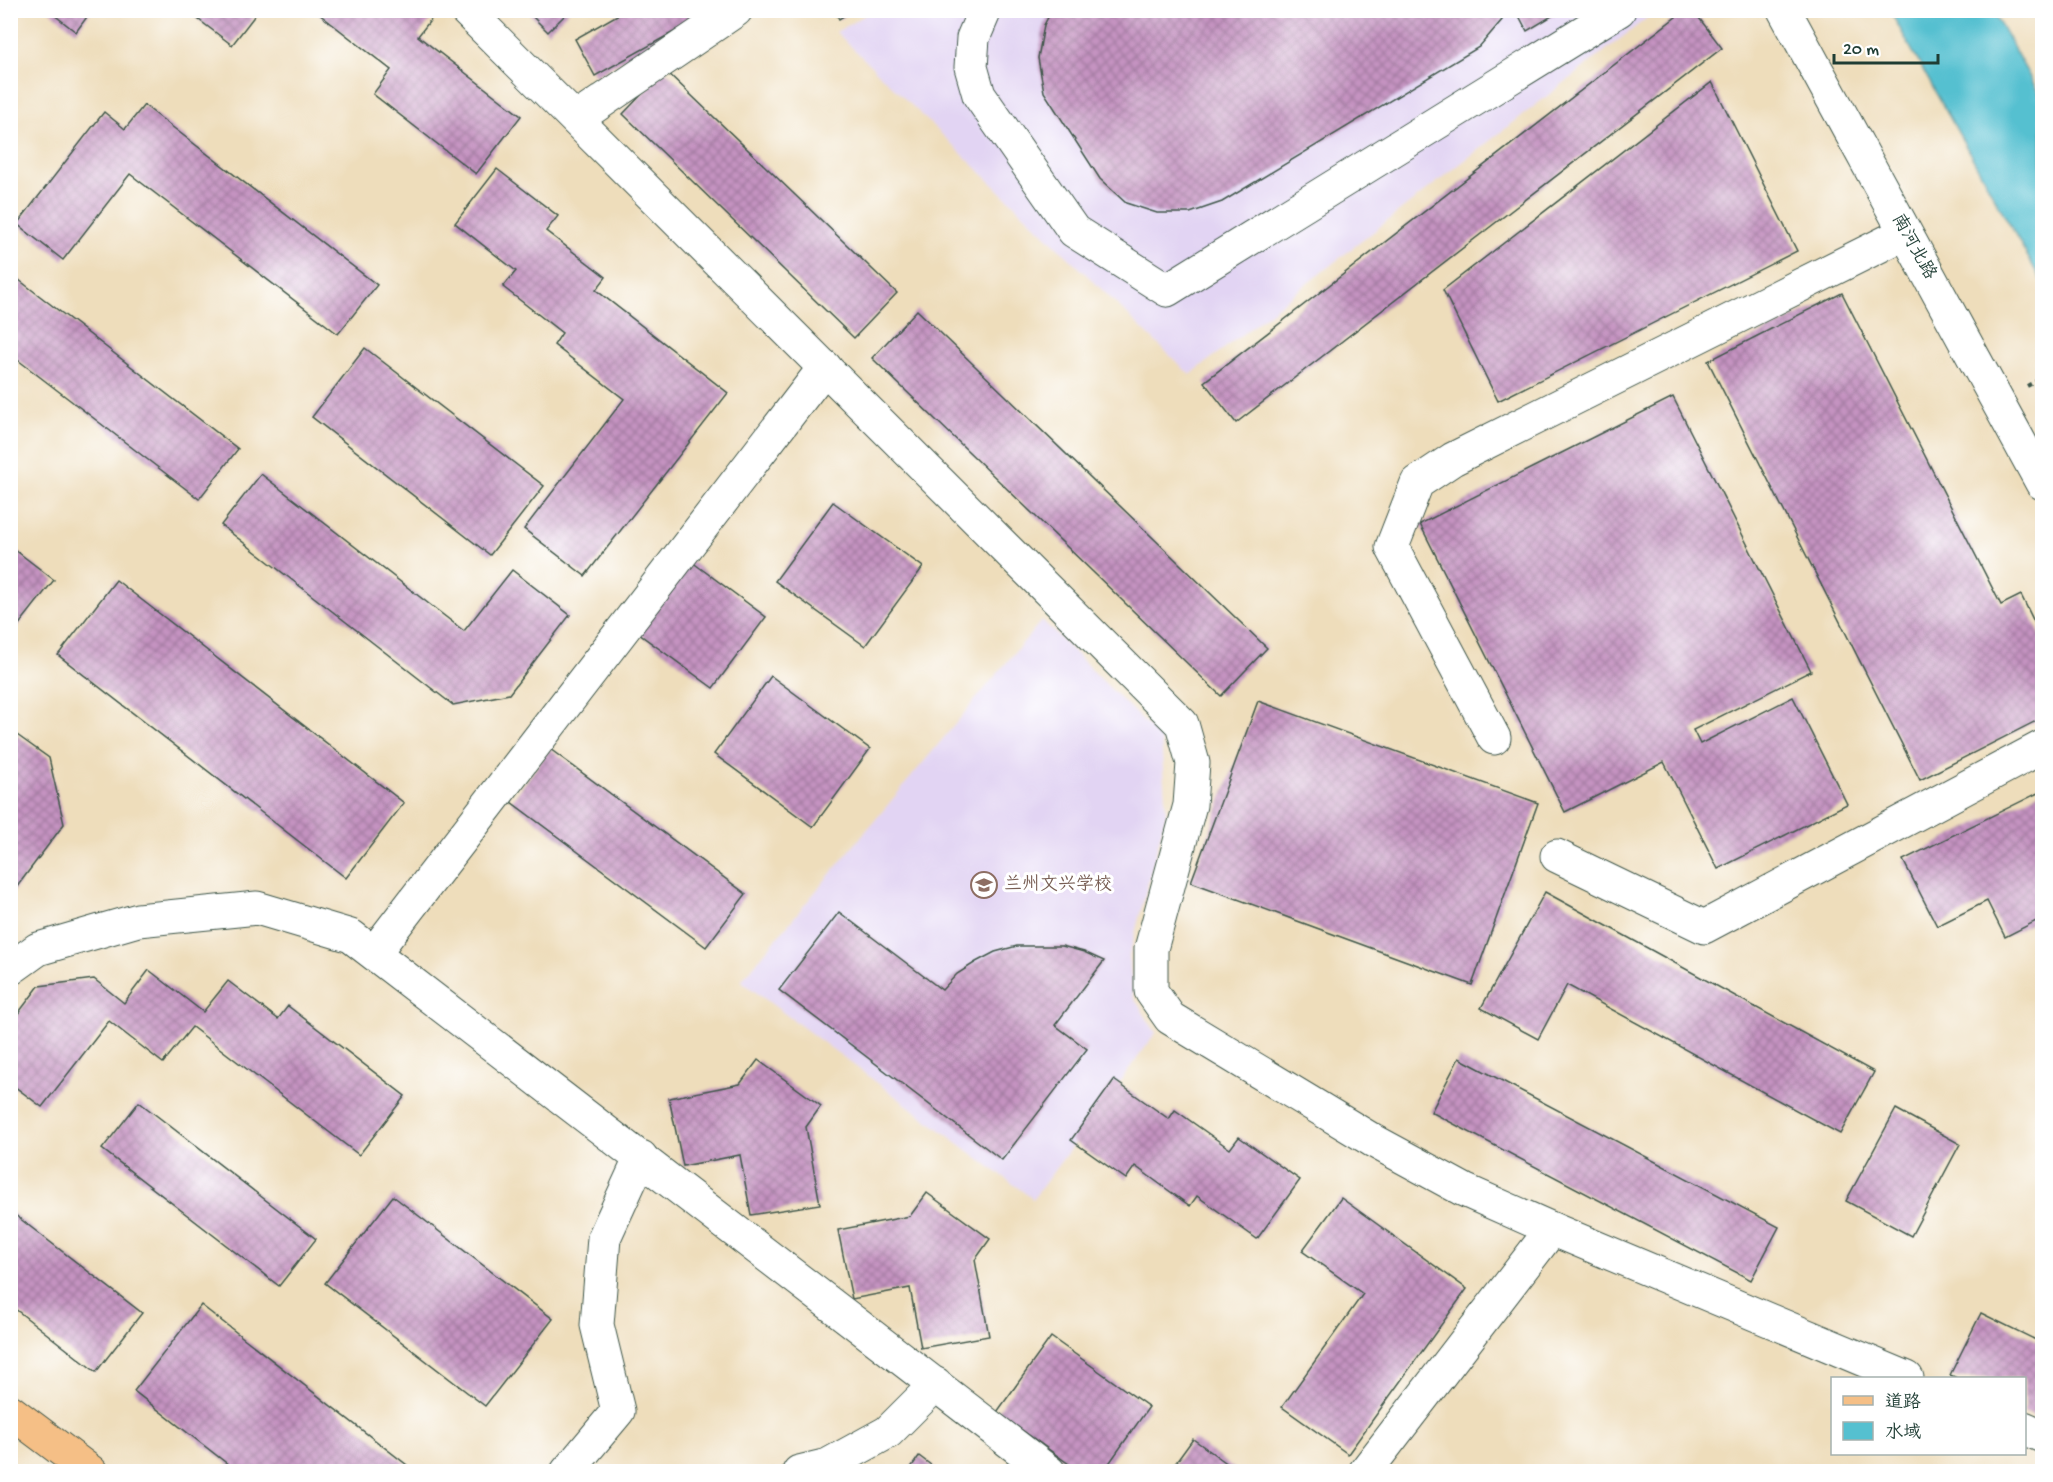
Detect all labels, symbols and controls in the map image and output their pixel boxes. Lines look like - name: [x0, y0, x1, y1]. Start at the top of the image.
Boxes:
- scale bar: [1834, 27, 1938, 65]
- text: 20 m: [1843, 40, 1879, 61]
- street label: 南河北路: [1886, 210, 1941, 284]
- school or university icon: 兰州文兴学校: [969, 870, 999, 900]
- place label: 兰州文兴学校: [1004, 874, 1112, 896]
- legend: [1831, 1377, 2026, 1455]
- text: 道路: [1885, 1392, 1921, 1414]
- text: 水域: [1885, 1422, 1921, 1444]

